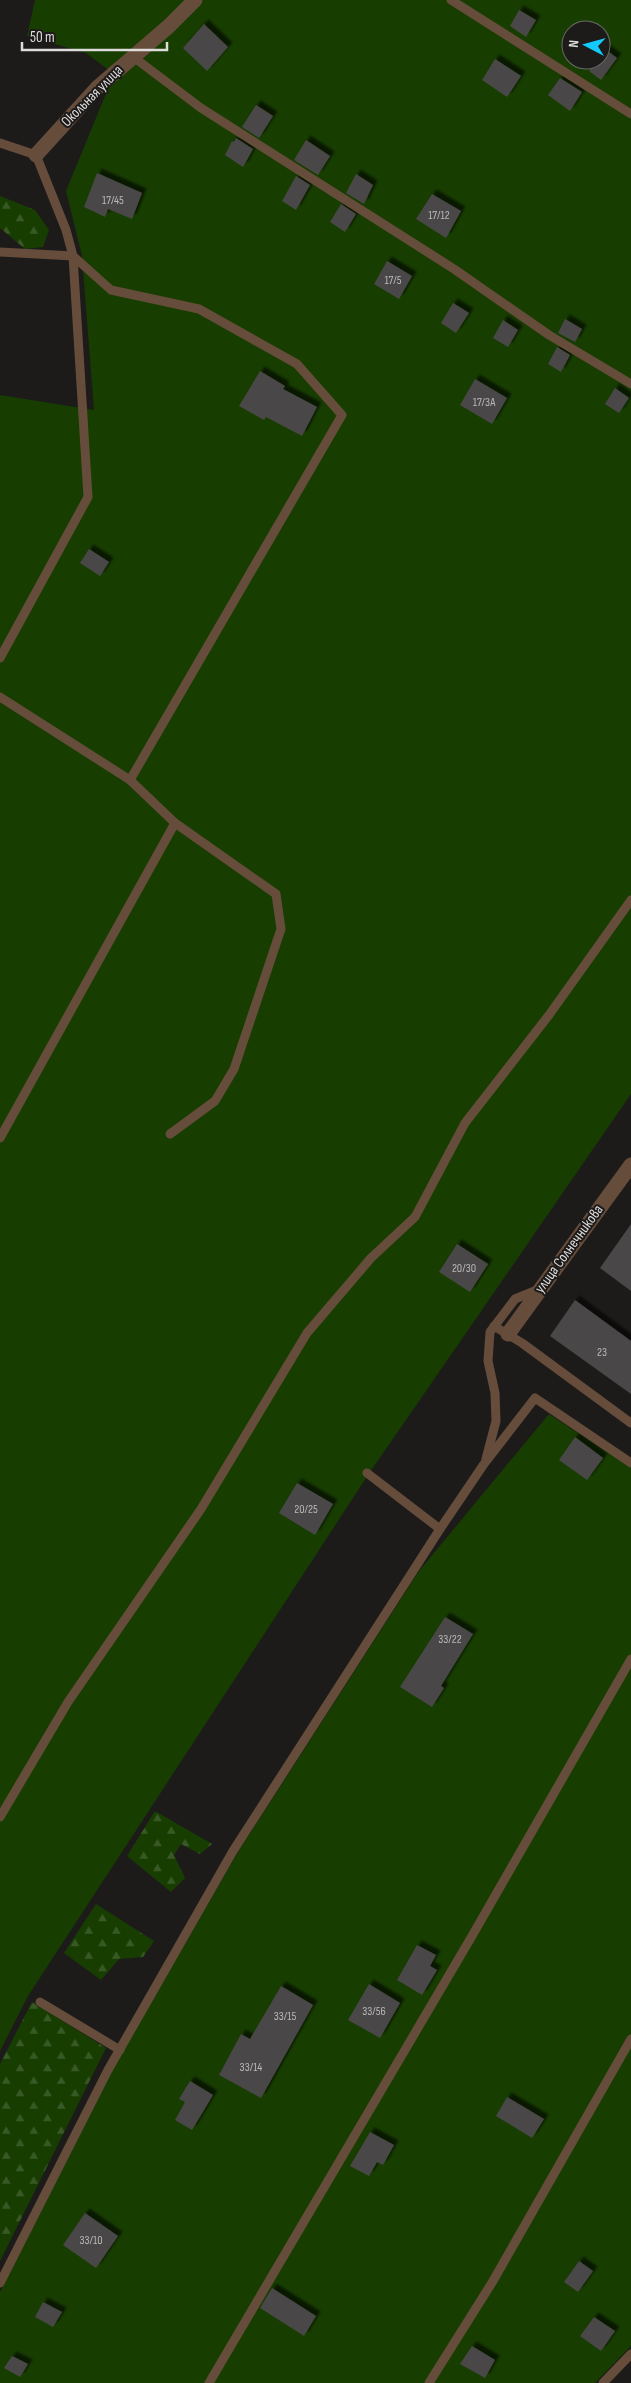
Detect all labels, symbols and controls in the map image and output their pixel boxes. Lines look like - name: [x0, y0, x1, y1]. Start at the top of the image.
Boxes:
- scale bar: [22, 20, 168, 52]
- north arrow: [561, 20, 611, 70]
- text: 50 m: [30, 28, 55, 47]
- text: N: [565, 39, 582, 48]
- street label: Окольная улица: [57, 61, 127, 131]
- house number: 17/45: [102, 193, 124, 208]
- house number: 17/12: [428, 208, 450, 223]
- house number: 17/5: [384, 273, 402, 288]
- house number: 17/3А: [473, 395, 496, 410]
- street label: улица Солнечникова: [530, 1201, 608, 1297]
- house number: 20/30: [452, 1261, 476, 1276]
- house number: 23: [597, 1345, 607, 1360]
- house number: 20/25: [294, 1502, 318, 1517]
- house number: 33/22: [438, 1632, 462, 1647]
- house number: 33/56: [362, 2004, 386, 2019]
- house number: 33/15: [274, 2009, 296, 2024]
- house number: 33/14: [240, 2060, 262, 2075]
- house number: 33/10: [79, 2233, 103, 2248]

